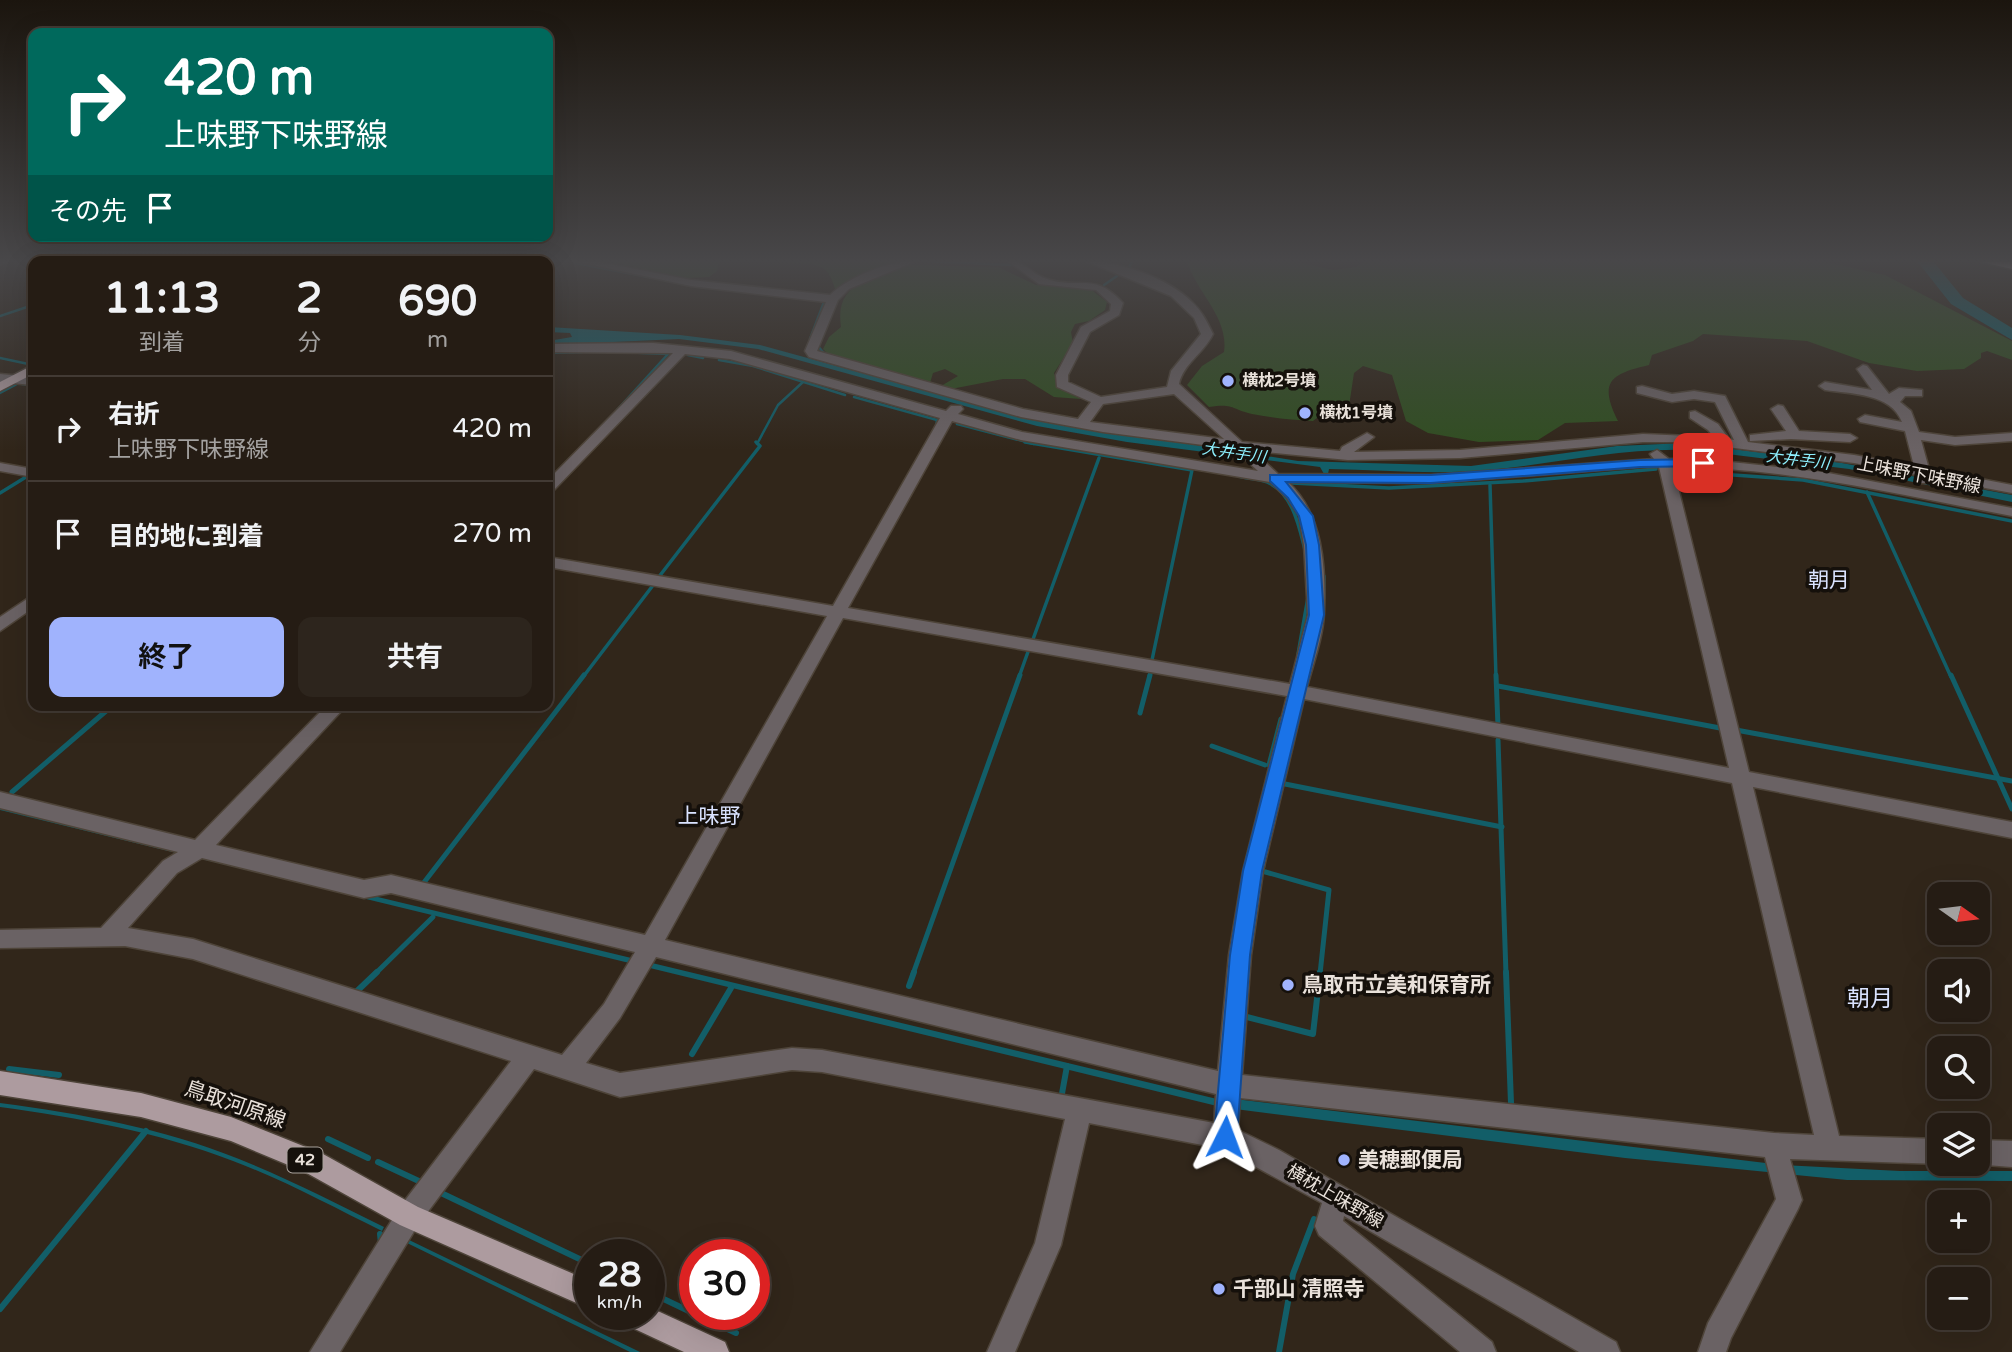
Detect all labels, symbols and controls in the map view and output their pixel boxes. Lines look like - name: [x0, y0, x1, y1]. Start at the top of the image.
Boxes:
- text: 420 m: [164, 49, 314, 108]
- icon: right: [49, 56, 140, 147]
- text: 上味野下味野線: [164, 117, 388, 155]
- icon: arrive: [141, 189, 179, 227]
- text: その先: [49, 196, 127, 227]
- text: 11:13: [104, 273, 220, 324]
- text: 2: [296, 273, 322, 324]
- text: 690: [398, 276, 477, 327]
- text: m: [427, 326, 448, 354]
- text: 到着: [139, 329, 185, 357]
- text: 分: [298, 329, 321, 357]
- place label: 横枕2号墳: [1242, 371, 1316, 391]
- marker: 横枕2号墳: [1220, 373, 1236, 389]
- text: 右折: [108, 399, 160, 430]
- place label: 横枕1号墳: [1319, 403, 1393, 423]
- marker: 横枕1号墳: [1297, 405, 1313, 421]
- icon: right: [49, 410, 87, 448]
- text: 420 m: [452, 413, 532, 444]
- pin: [1673, 433, 1733, 493]
- text: 上味野下味野線: [108, 436, 269, 464]
- water label: 大井手川: [1201, 439, 1269, 468]
- icon: arrive: [1684, 444, 1722, 482]
- water label: 大井手川: [1765, 446, 1833, 474]
- street label: 上味野下味野線: [1855, 452, 1983, 498]
- icon: arrive: [49, 515, 87, 553]
- text: 270 m: [452, 518, 532, 549]
- text: 目的地に到着: [108, 521, 264, 552]
- district label: 朝月: [1808, 568, 1850, 593]
- button: 終了: [49, 617, 284, 697]
- button: 共有: [298, 617, 532, 697]
- district label: 上味野: [678, 804, 741, 829]
- north arrow: [1927, 882, 1990, 945]
- map controls: [1927, 882, 1990, 1330]
- button: sound: [1927, 959, 1990, 1022]
- place label: 鳥取市立美和保育所: [1302, 973, 1491, 998]
- marker: 鳥取市立美和保育所: [1280, 977, 1296, 993]
- district label: 朝月: [1847, 985, 1893, 1013]
- button: search: [1927, 1036, 1990, 1099]
- street label: 鳥取河原線: [181, 1076, 289, 1134]
- position arrow: [1188, 1100, 1262, 1174]
- button: layers: [1927, 1113, 1990, 1176]
- road number: 42: [288, 1148, 322, 1172]
- place label: 美穂郵便局: [1358, 1148, 1463, 1173]
- marker: 美穂郵便局: [1336, 1152, 1352, 1168]
- street label: 横枕上味野線: [1283, 1159, 1387, 1233]
- button: +: [1927, 1190, 1990, 1253]
- speed limit sign: 30: [679, 1239, 770, 1330]
- text: 28: [598, 1254, 641, 1296]
- button: −: [1927, 1267, 1990, 1330]
- place label: 千部山 清照寺: [1233, 1277, 1364, 1302]
- marker: 千部山 清照寺: [1211, 1281, 1227, 1297]
- text: km/h: [597, 1291, 642, 1313]

